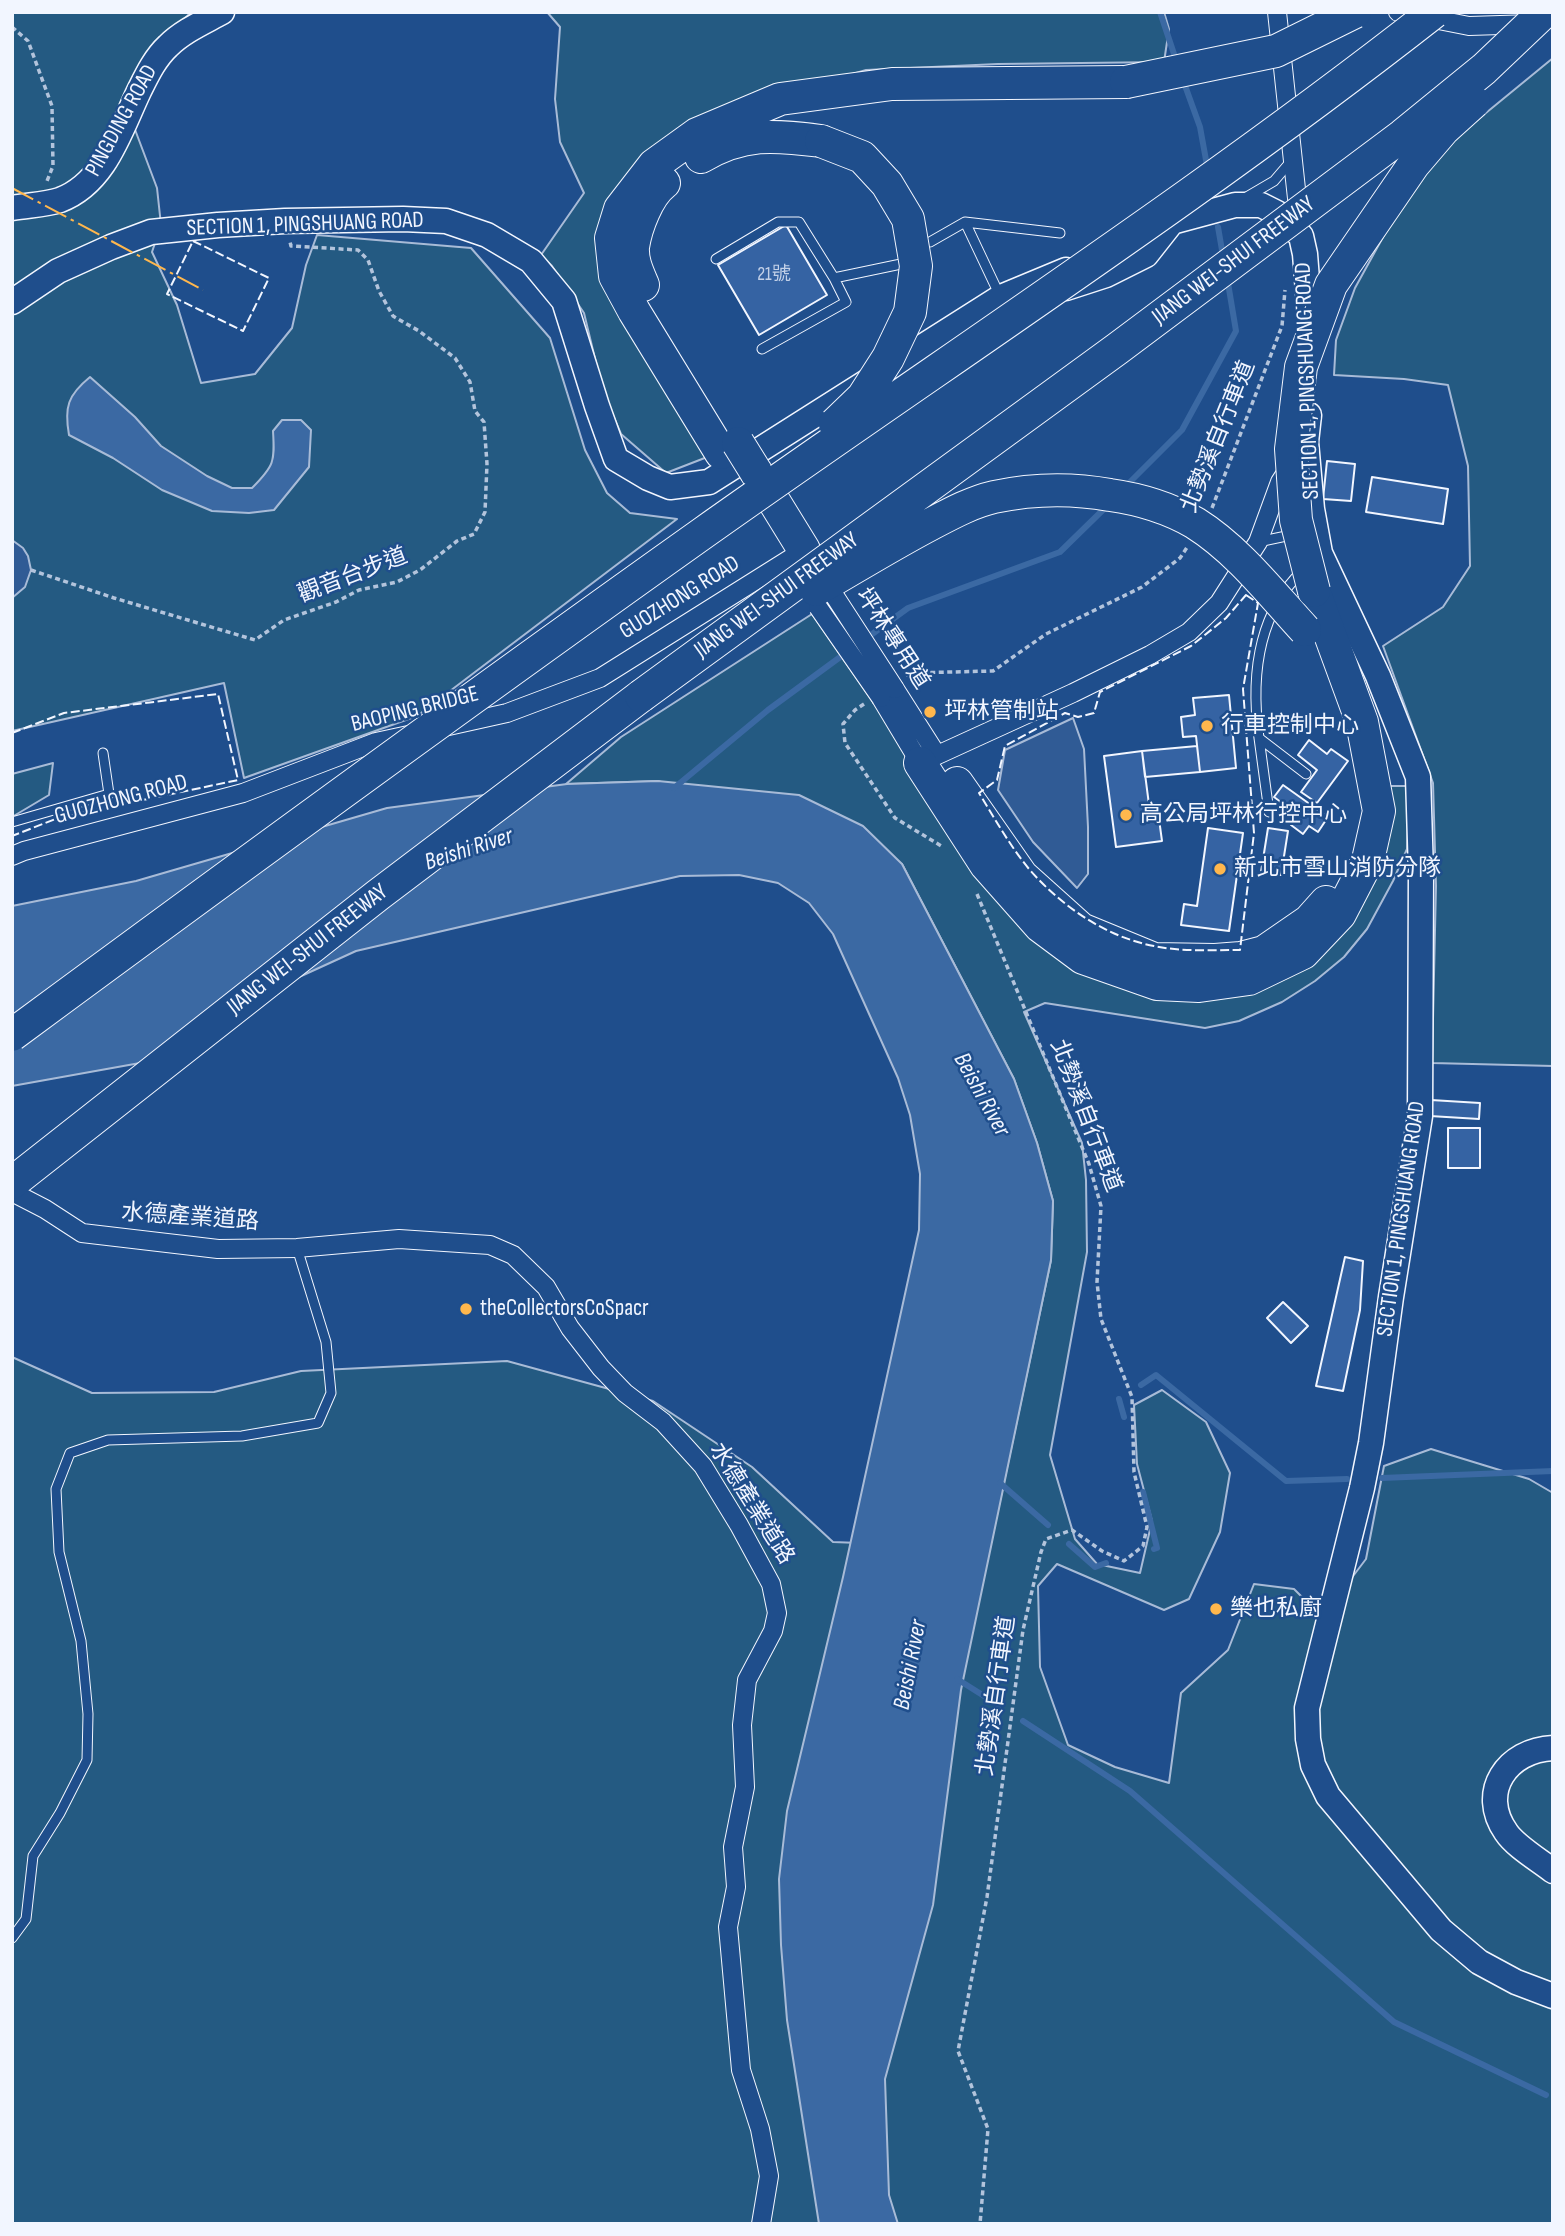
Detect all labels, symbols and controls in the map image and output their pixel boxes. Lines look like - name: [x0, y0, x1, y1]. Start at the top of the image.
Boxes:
- street label: PINGDING ROAD: [80, 60, 164, 182]
- street label: JIANG WEI-SHUI FREEWAY: [1147, 191, 1321, 331]
- street label: SECTION 1, PINGSHUANG ROAD: [186, 207, 424, 243]
- street label: SECTION 1, PINGSHUANG ROAD: [1290, 262, 1326, 500]
- house number: 21號: [757, 264, 791, 286]
- street label: 北勢溪自行車道: [1176, 357, 1262, 517]
- street label: JIANG WEI-SHUI FREEWAY: [690, 527, 864, 665]
- street label: 觀音台步道: [294, 543, 412, 609]
- street label: GUOZHONG ROAD: [615, 550, 745, 646]
- street label: 坪林專用道: [849, 583, 935, 695]
- street label: BAOPING BRIDGE: [348, 681, 482, 739]
- place label: 坪林管制站: [944, 698, 1059, 726]
- marker: 坪林管制站: [922, 704, 938, 720]
- place label: 行車控制中心: [1221, 712, 1359, 740]
- marker: 行車控制中心: [1199, 718, 1215, 734]
- street label: GUOZHONG ROAD: [52, 769, 190, 831]
- place label: 高公局坪林行控中心: [1140, 801, 1347, 829]
- marker: 高公局坪林行控中心: [1118, 807, 1134, 823]
- water label: Beishi River: [421, 822, 517, 878]
- place label: 新北市雪山消防分隊: [1234, 855, 1441, 883]
- marker: 新北市雪山消防分隊: [1212, 861, 1228, 877]
- street label: JIANG WEI-SHUI FREEWAY: [222, 879, 394, 1021]
- street label: 北勢溪自行車道: [1043, 1036, 1127, 1196]
- water label: Beishi River: [946, 1048, 1016, 1142]
- street label: SECTION 1, PINGSHUANG ROAD: [1372, 1100, 1432, 1338]
- street label: 水德產業道路: [120, 1199, 260, 1237]
- place label: theCollectorsCoSpacr: [480, 1295, 649, 1323]
- marker: theCollectorsCoSpacr: [458, 1301, 474, 1317]
- street label: 水德產業道路: [703, 1438, 799, 1570]
- place label: 樂也私廚: [1230, 1595, 1322, 1623]
- marker: 樂也私廚: [1208, 1601, 1224, 1617]
- street label: 北勢溪自行車道: [972, 1614, 1022, 1778]
- water label: Beishi River: [888, 1618, 934, 1712]

